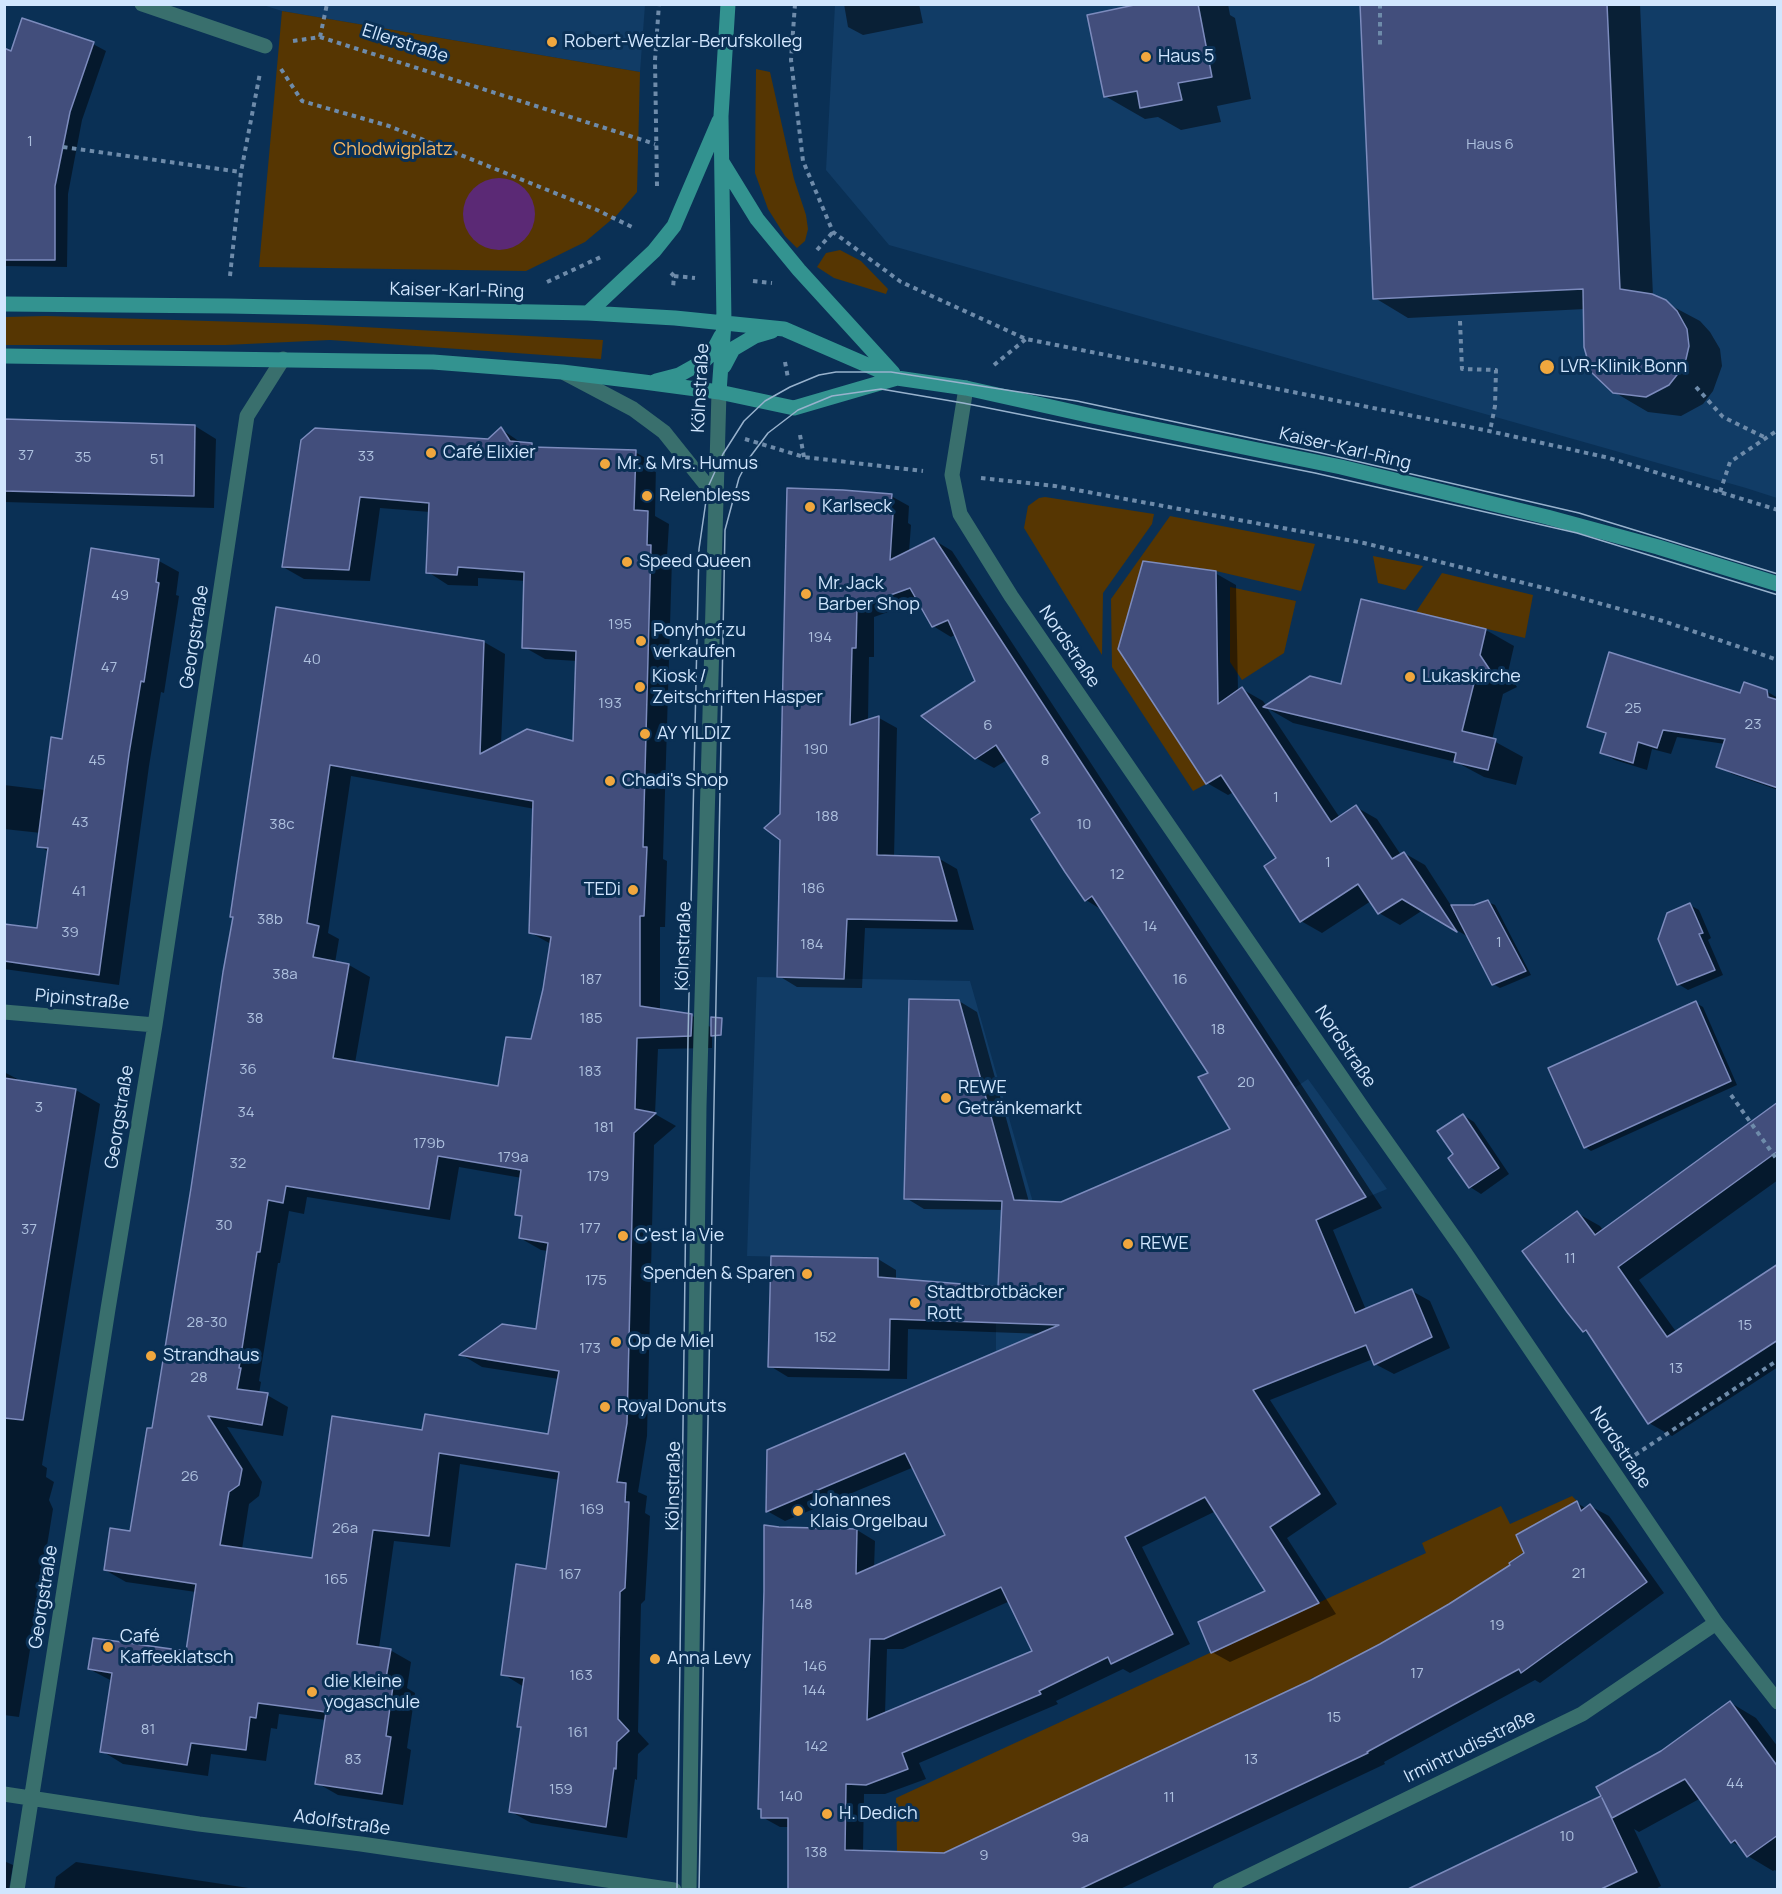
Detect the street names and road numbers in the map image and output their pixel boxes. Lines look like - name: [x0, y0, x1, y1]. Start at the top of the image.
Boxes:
- street label: Ellerstraße: [359, 20, 451, 68]
- street label: Kaiser-Karl-Ring: [389, 279, 525, 303]
- street label: Kölnstraße: [688, 343, 714, 433]
- street label: Kaiser-Karl-Ring: [1277, 423, 1413, 475]
- street label: Georgstraße: [176, 584, 214, 690]
- street label: Nordstraße: [1034, 602, 1104, 692]
- street label: Kölnstraße: [672, 901, 696, 991]
- street label: Pipinstraße: [34, 985, 130, 1015]
- street label: Nordstraße: [1310, 1002, 1380, 1092]
- street label: Georgstraße: [101, 1064, 139, 1170]
- street label: Nordstraße: [1585, 1403, 1655, 1493]
- street label: Kölnstraße: [662, 1441, 686, 1531]
- street label: Georgstraße: [25, 1544, 63, 1650]
- street label: Irmintrudisstraße: [1401, 1706, 1539, 1788]
- street label: Adolfstraße: [292, 1806, 392, 1840]

